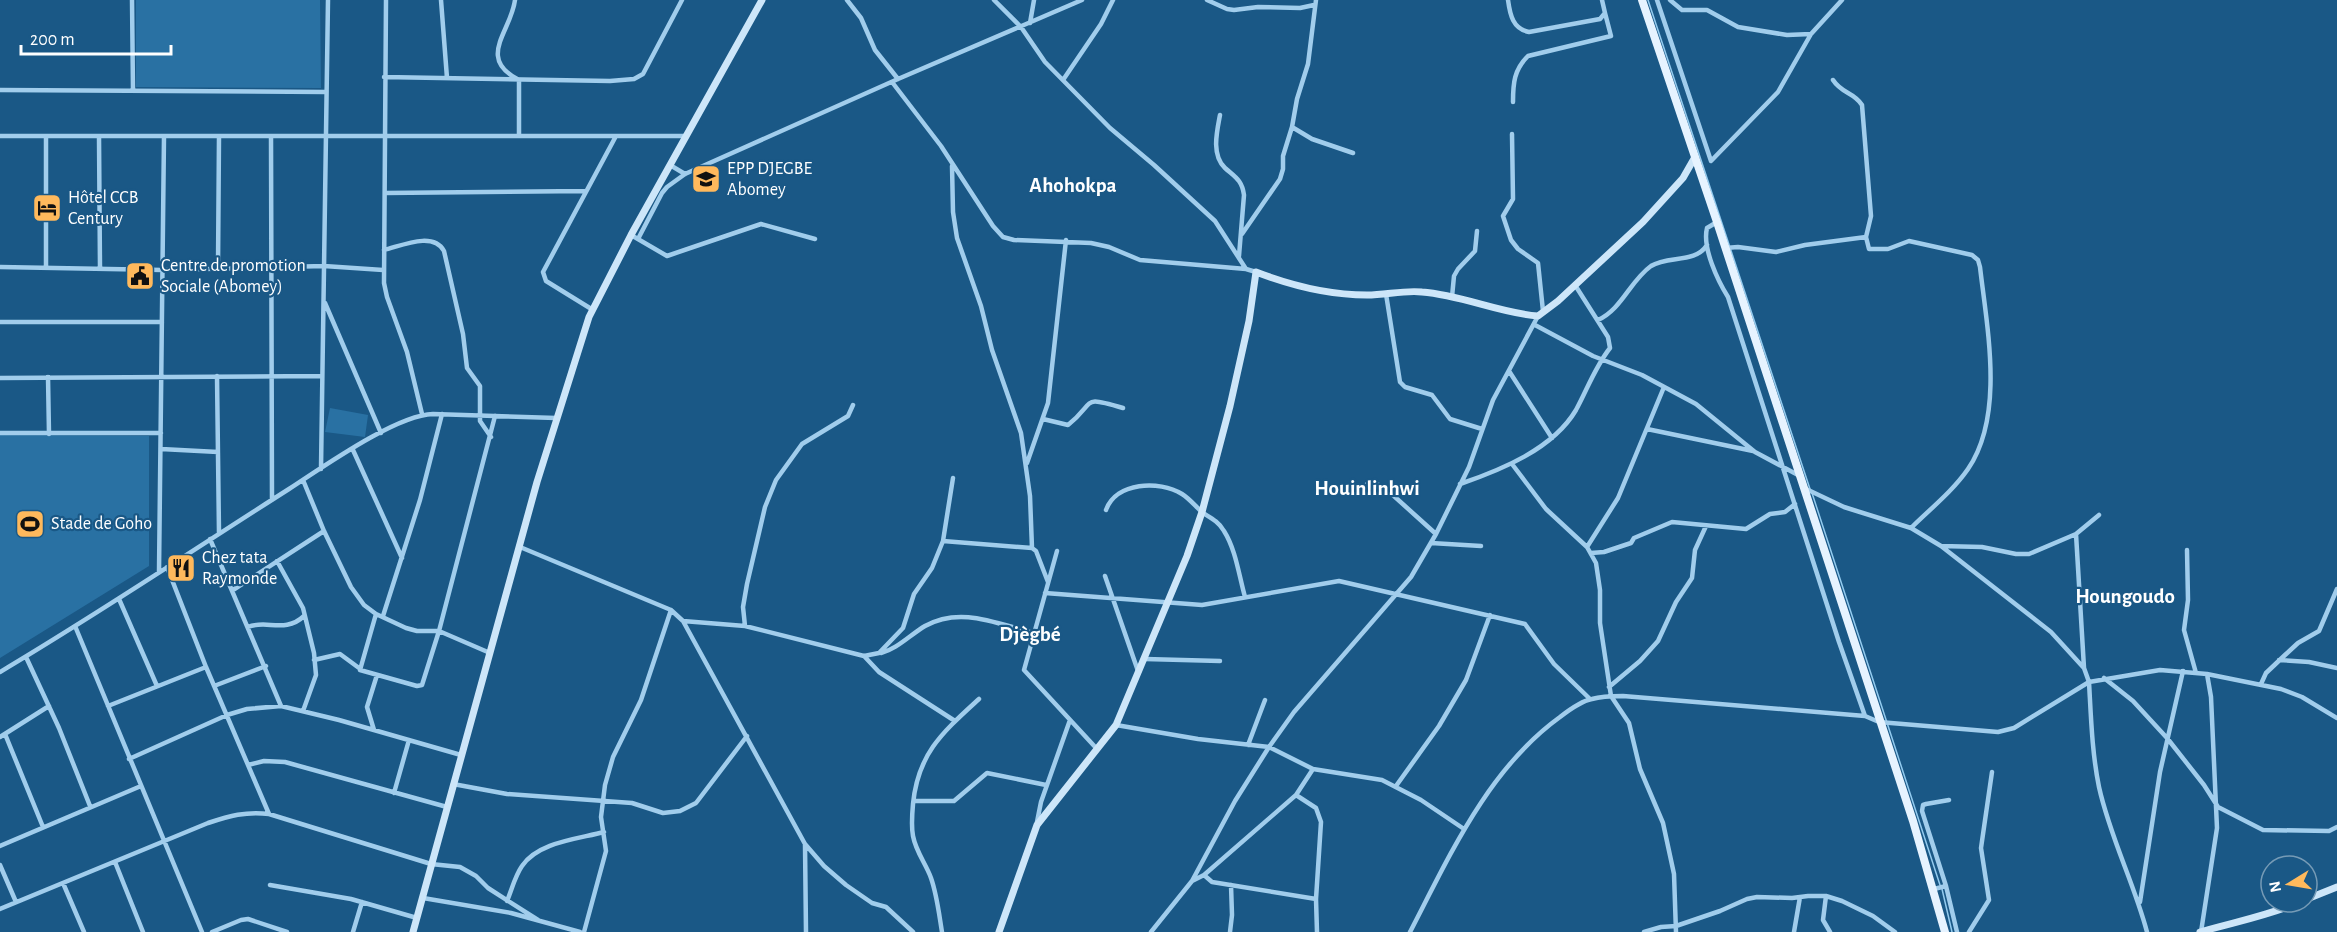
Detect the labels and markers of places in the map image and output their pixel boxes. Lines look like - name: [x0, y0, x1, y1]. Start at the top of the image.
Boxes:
- place label: EPP DJEGBE Abomey: [727, 160, 812, 199]
- school or university icon: EPP DJEGBE Abomey: [690, 163, 722, 195]
- place label: Hôtel CCB Century: [68, 189, 138, 228]
- hotel icon: Hôtel CCB Century: [31, 192, 63, 224]
- place label: Centre de promotion Sociale (Abomey): [161, 257, 306, 296]
- public building icon: Centre de promotion Sociale (Abomey): [124, 260, 156, 292]
- sports icon: Stade de Goho: [14, 508, 46, 540]
- place label: Stade de Goho: [51, 515, 152, 533]
- place label: Chez tata Raymonde: [202, 549, 277, 588]
- restaurant icon: Chez tata Raymonde: [165, 552, 197, 584]

